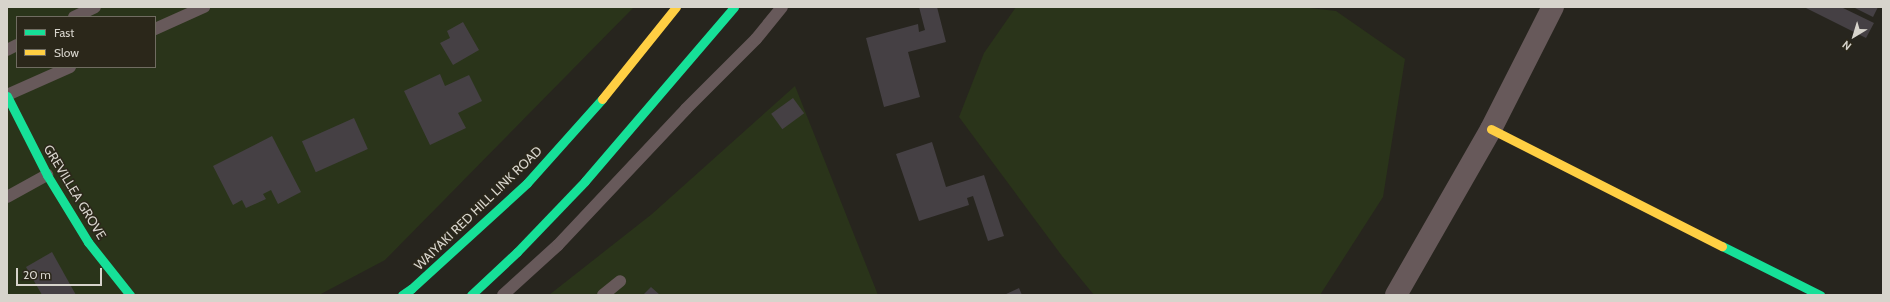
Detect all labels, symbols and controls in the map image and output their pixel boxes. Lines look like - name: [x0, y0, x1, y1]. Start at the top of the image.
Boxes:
- legend: [16, 16, 156, 68]
- north arrow: [1834, 16, 1874, 56]
- text: Fast: [54, 25, 74, 40]
- text: N: [1839, 38, 1854, 53]
- text: Slow: [54, 45, 79, 60]
- street label: GREVILLEA GROVE: [41, 142, 109, 242]
- street label: WAIYAKI RED HILL LINK ROAD: [411, 143, 545, 273]
- scale bar: [18, 260, 104, 286]
- text: 20 m: [23, 267, 51, 282]

